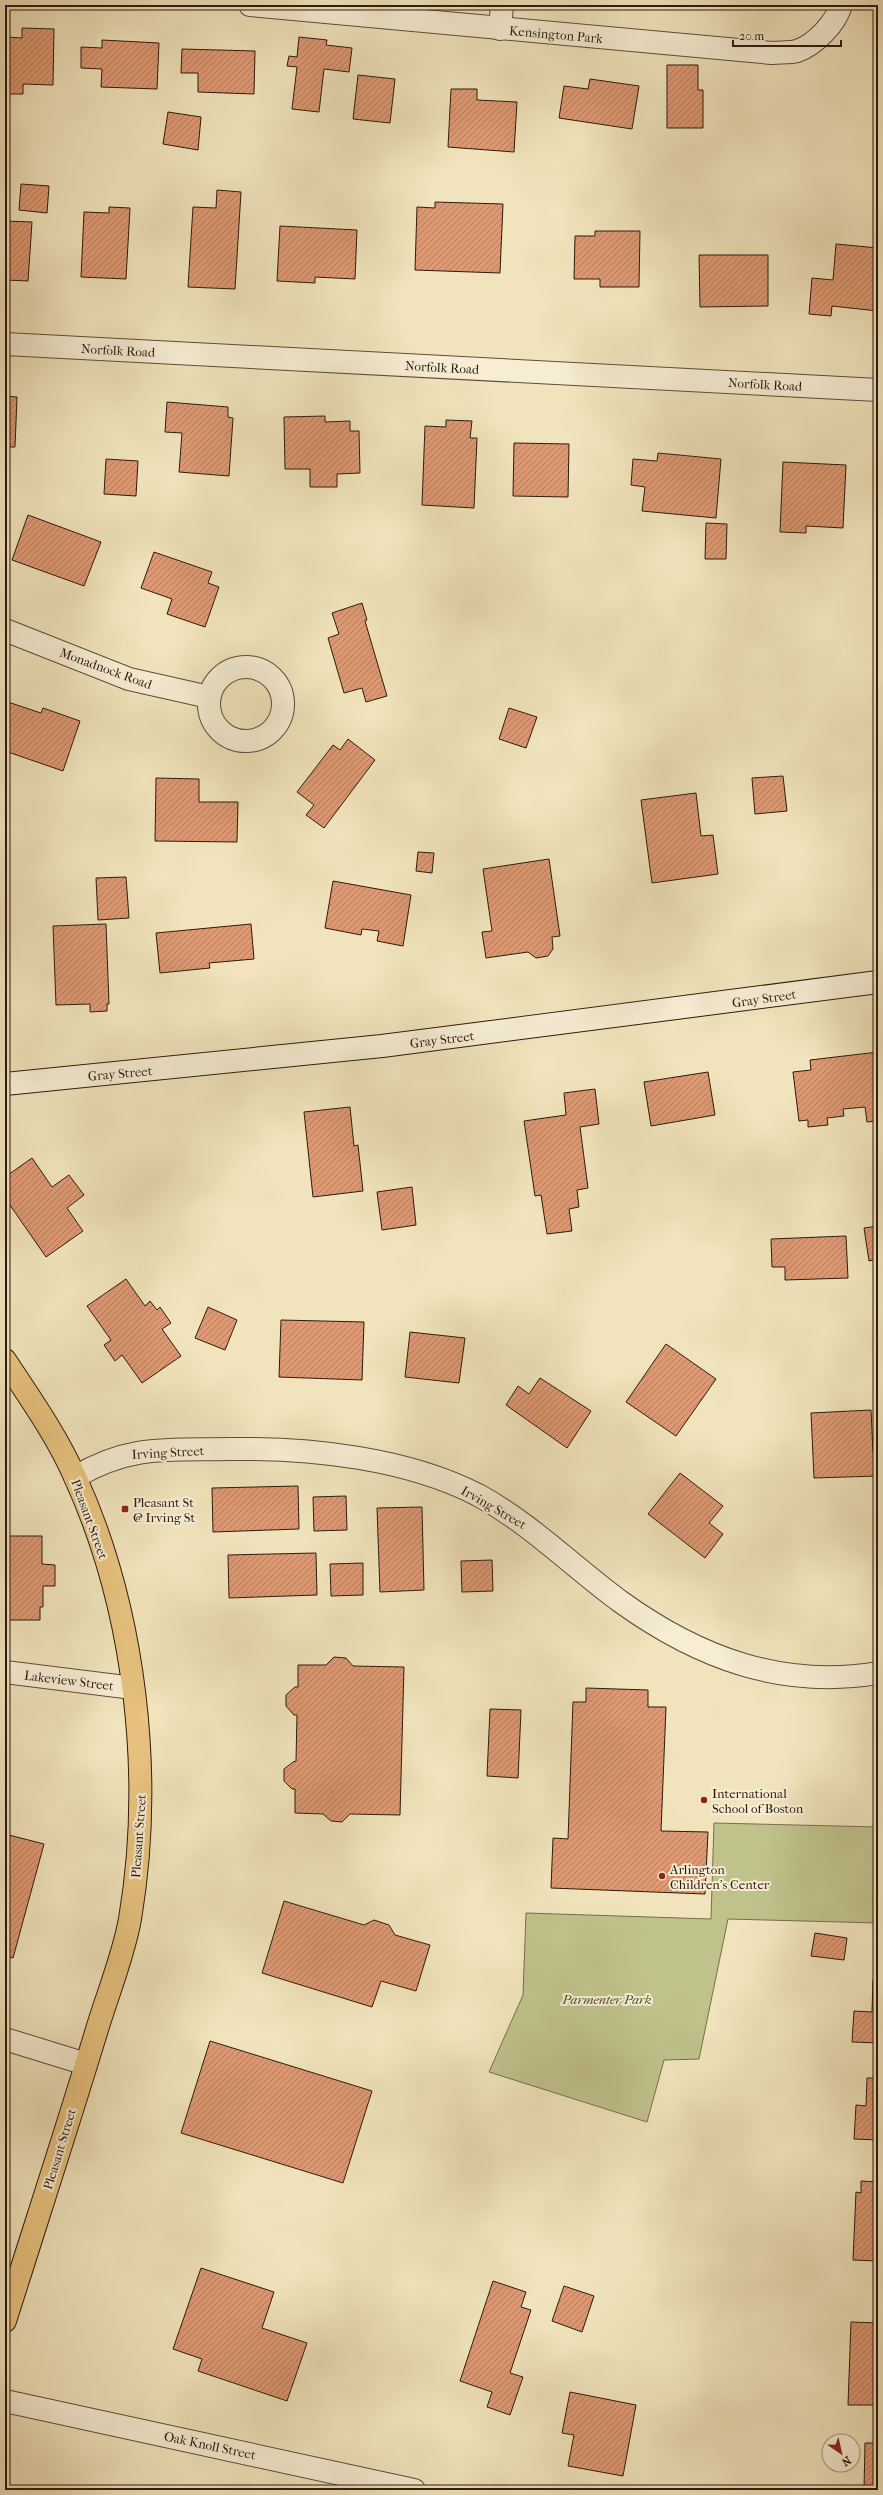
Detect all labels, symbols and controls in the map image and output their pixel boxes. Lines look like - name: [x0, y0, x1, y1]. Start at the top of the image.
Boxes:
- scale bar: [733, 22, 841, 48]
- street label: Kensington Park: [509, 23, 604, 46]
- text: 20 m: [739, 29, 764, 43]
- street label: Norfolk Road: [81, 341, 156, 360]
- street label: Norfolk Road: [405, 358, 480, 377]
- street label: Norfolk Road: [728, 375, 803, 394]
- street label: Monadnock Road: [58, 645, 155, 692]
- street label: Gray Street: [731, 987, 797, 1010]
- street label: Gray Street: [409, 1028, 475, 1051]
- street label: Gray Street: [87, 1063, 153, 1084]
- street label: Irving Street: [131, 1443, 205, 1462]
- street label: Pleasant Street: [68, 1477, 111, 1561]
- street label: Irving Street: [459, 1483, 529, 1532]
- place label: Pleasant St @ Irving St: [133, 1495, 195, 1525]
- marker: Pleasant St @ Irving St: [120, 1504, 130, 1514]
- street label: Lakeview Street: [23, 1668, 115, 1693]
- place label: International School of Boston: [712, 1786, 804, 1816]
- street label: Pleasant Street: [128, 1793, 149, 1878]
- marker: International School of Boston: [699, 1795, 709, 1805]
- place label: Arlington Children's Center: [669, 1862, 770, 1892]
- marker: Arlington Children's Center: [657, 1871, 667, 1881]
- park label: Parmenter Park: [561, 1992, 652, 2007]
- street label: Pleasant Street: [40, 2107, 79, 2191]
- street label: Oak Knoll Street: [163, 2428, 258, 2463]
- north arrow: [821, 2433, 861, 2473]
- text: N: [839, 2453, 853, 2469]

